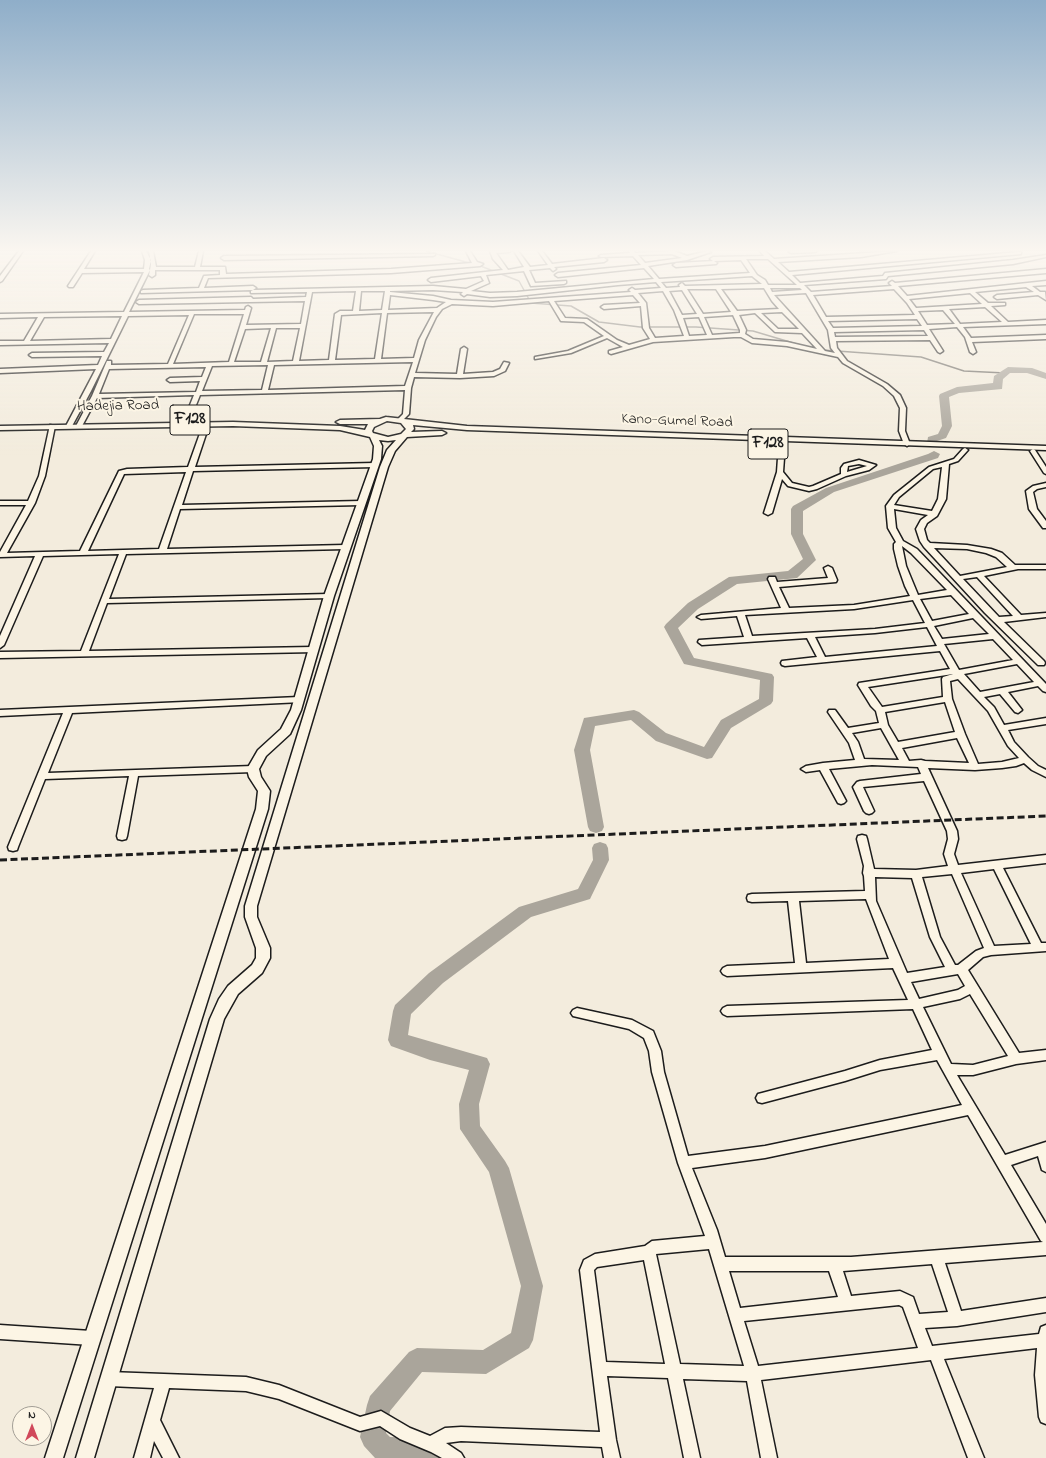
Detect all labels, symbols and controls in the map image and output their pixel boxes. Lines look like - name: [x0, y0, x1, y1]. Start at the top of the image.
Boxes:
- street label: Hadejia Road: [77, 397, 159, 417]
- road number: F128: [170, 405, 210, 435]
- street label: Kano-Gumel Road: [621, 411, 733, 433]
- road number: F128: [748, 429, 788, 459]
- north arrow: [12, 1406, 52, 1446]
- text: N: [28, 1407, 36, 1423]

